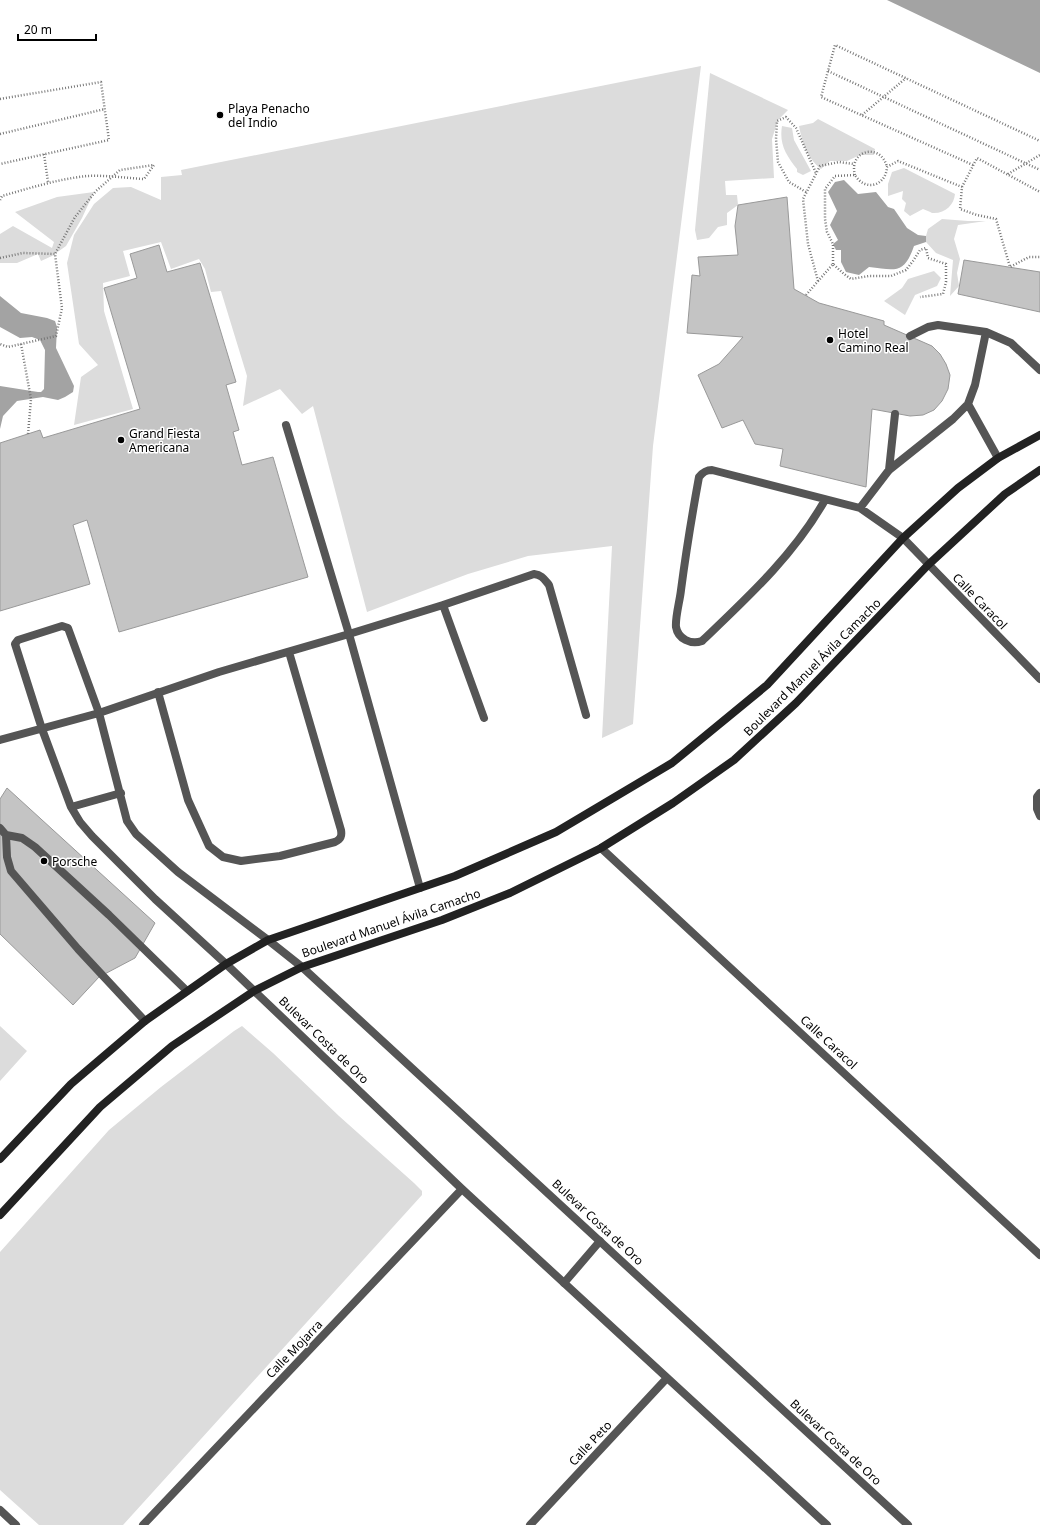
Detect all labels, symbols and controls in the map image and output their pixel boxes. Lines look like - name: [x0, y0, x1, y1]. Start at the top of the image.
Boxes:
- scale bar: [18, 16, 96, 42]
- text: 20 m: [24, 21, 52, 38]
- place label: Playa Penacho del Indio: [228, 100, 310, 131]
- marker: Playa Penacho del Indio: [215, 110, 225, 120]
- place label: Hotel Camino Real: [838, 325, 909, 356]
- marker: Hotel Camino Real: [825, 335, 835, 345]
- place label: Grand Fiesta Americana: [129, 425, 200, 456]
- marker: Grand Fiesta Americana: [116, 435, 126, 445]
- street label: Calle Caracol: [949, 569, 1011, 633]
- street label: Boulevard Manuel Ávila Camacho: [739, 594, 885, 740]
- place label: Porsche: [52, 853, 97, 870]
- marker: Porsche: [39, 856, 49, 866]
- street label: Boulevard Manuel Ávila Camacho: [299, 884, 483, 962]
- street label: Bulevar Costa de Oro: [275, 993, 373, 1087]
- street label: Calle Caracol: [797, 1011, 861, 1073]
- street label: Bulevar Costa de Oro: [549, 1175, 647, 1269]
- street label: Calle Mojarra: [262, 1316, 326, 1382]
- street label: Bulevar Costa de Oro: [787, 1395, 885, 1489]
- street label: Calle Peto: [565, 1417, 615, 1469]

